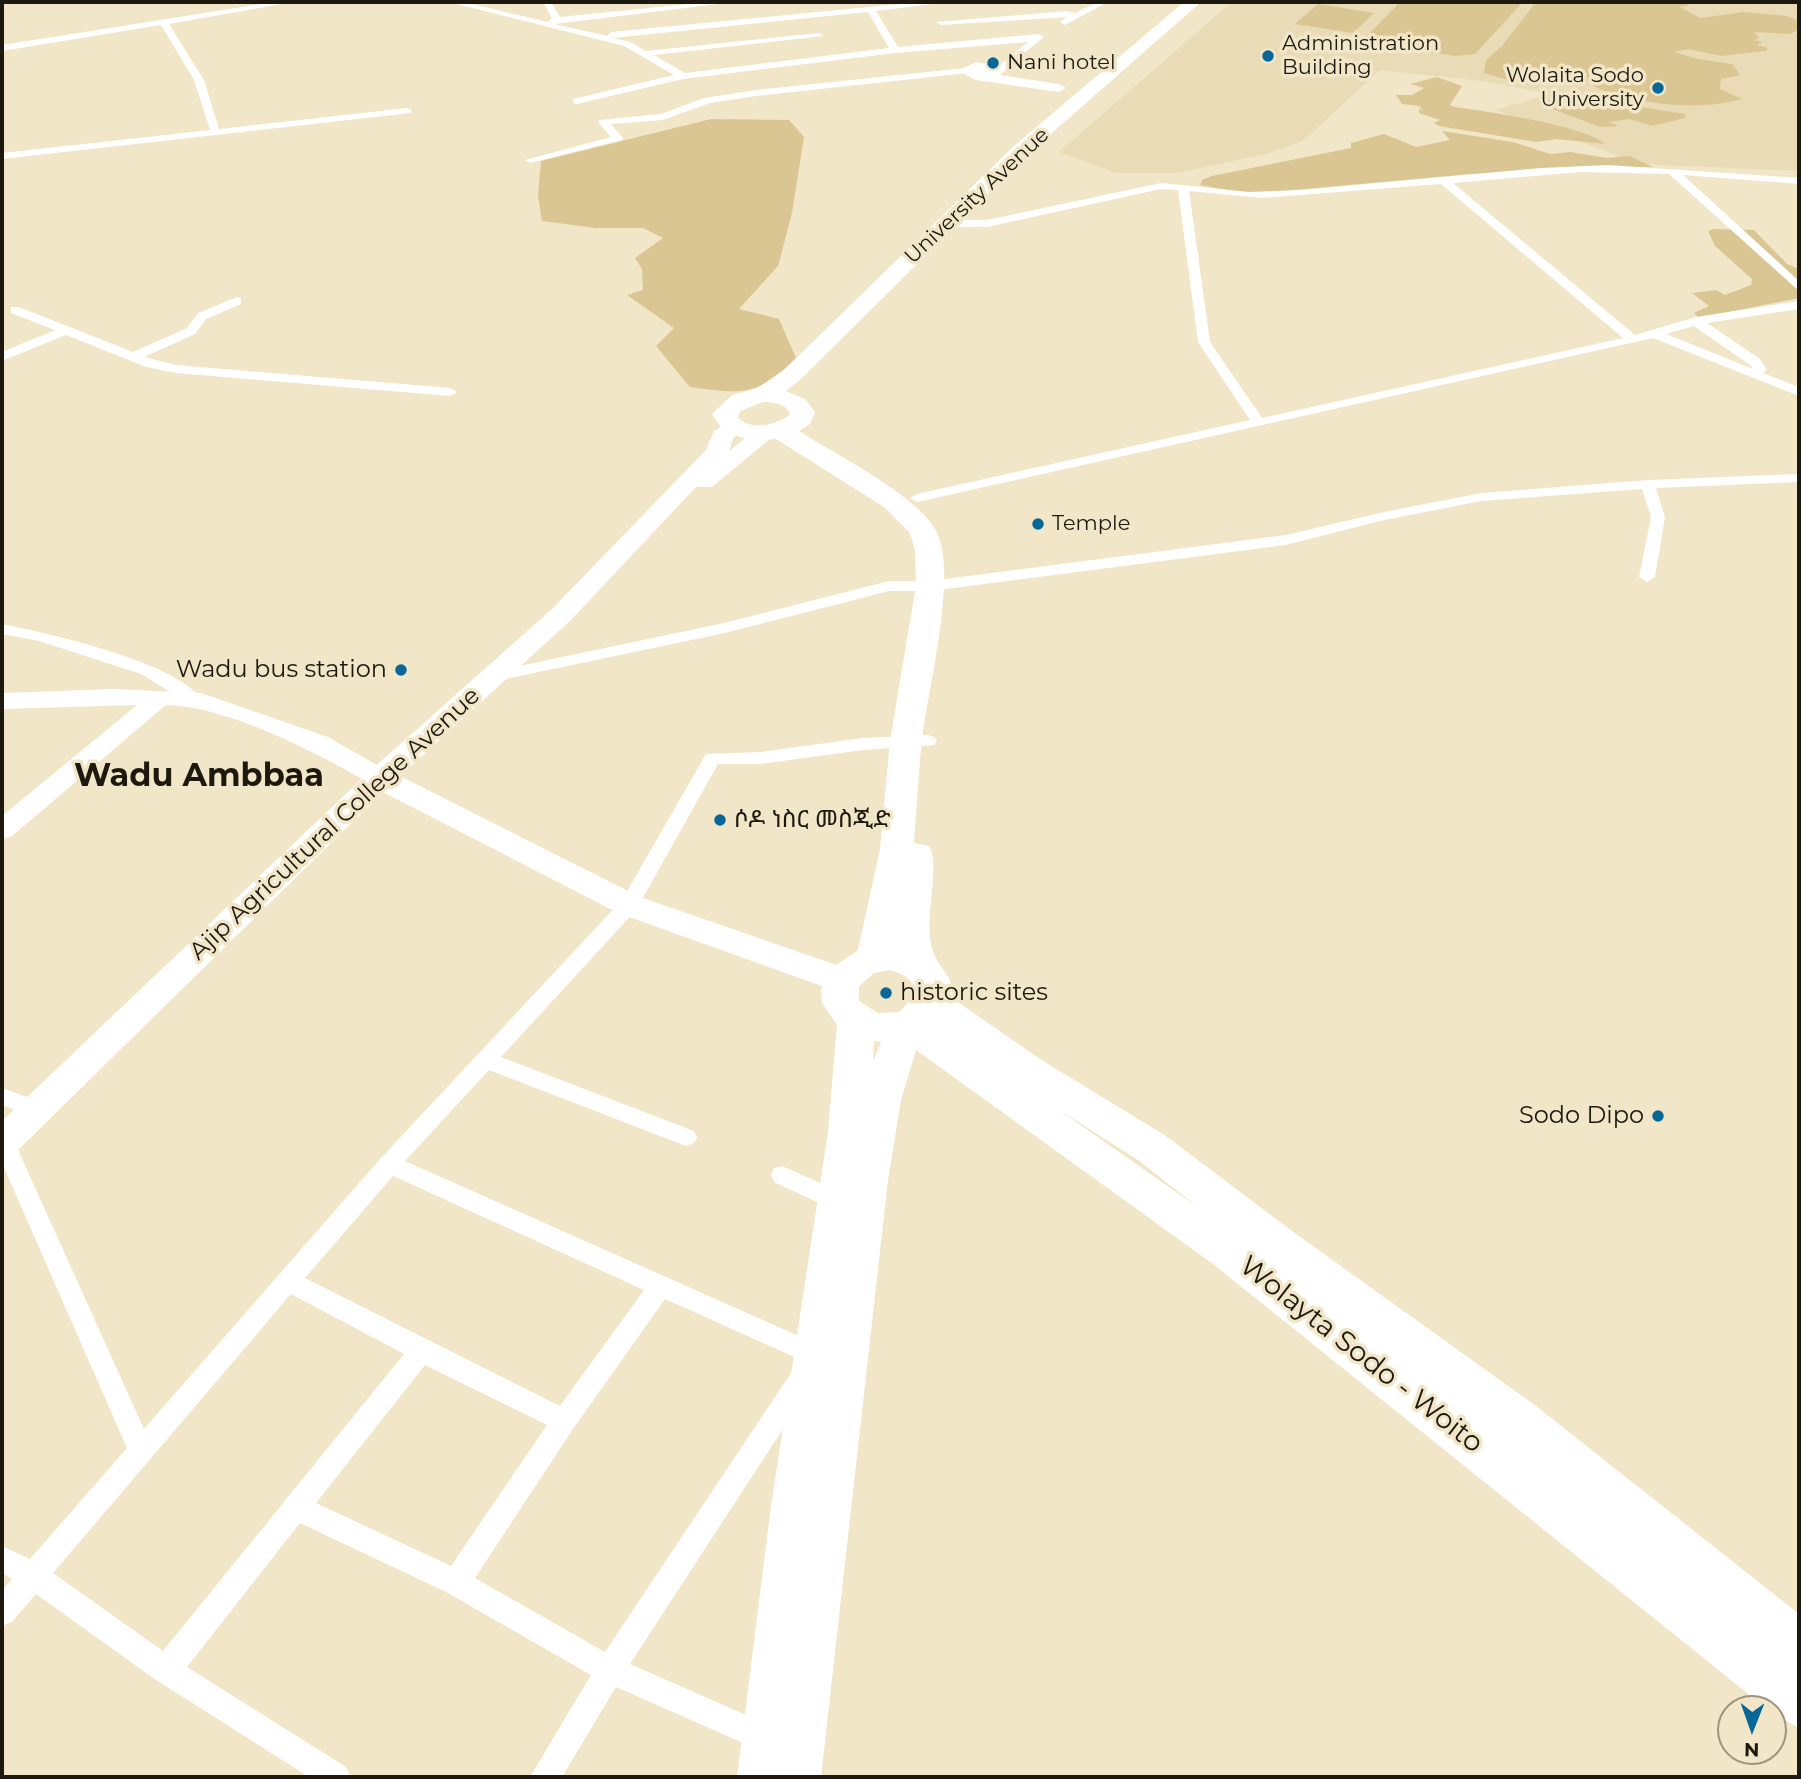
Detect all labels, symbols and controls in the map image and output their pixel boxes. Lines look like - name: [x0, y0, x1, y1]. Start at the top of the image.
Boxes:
- place label: Administration Building: [1282, 31, 1439, 81]
- marker: Administration Building: [1260, 48, 1276, 64]
- place label: Nani hotel: [1007, 50, 1116, 76]
- marker: Nani hotel: [985, 55, 1001, 71]
- place label: Wolaita Sodo University: [1506, 63, 1644, 113]
- marker: Wolaita Sodo University: [1650, 80, 1666, 96]
- street label: University Avenue: [900, 123, 1054, 269]
- place label: Temple: [1052, 511, 1130, 537]
- marker: Temple: [1030, 516, 1046, 532]
- place label: Wadu bus station: [176, 656, 387, 684]
- marker: Wadu bus station: [393, 662, 409, 678]
- street label: Ajip Agricultural College Avenue: [184, 682, 486, 966]
- district label: Wadu Ambbaa: [74, 758, 324, 796]
- place label: ሶዶ ነስር መስጂድ: [734, 806, 890, 834]
- marker: ሶዶ ነስር መስጂድ: [712, 812, 728, 828]
- place label: historic sites: [900, 979, 1048, 1007]
- marker: historic sites: [878, 985, 894, 1001]
- place label: Sodo Dipo: [1519, 1102, 1644, 1130]
- marker: Sodo Dipo: [1650, 1108, 1666, 1124]
- street label: Wolayta Sodo - Woito: [1232, 1249, 1490, 1461]
- north arrow: [1717, 1695, 1787, 1765]
- text: N: [1744, 1738, 1760, 1761]

